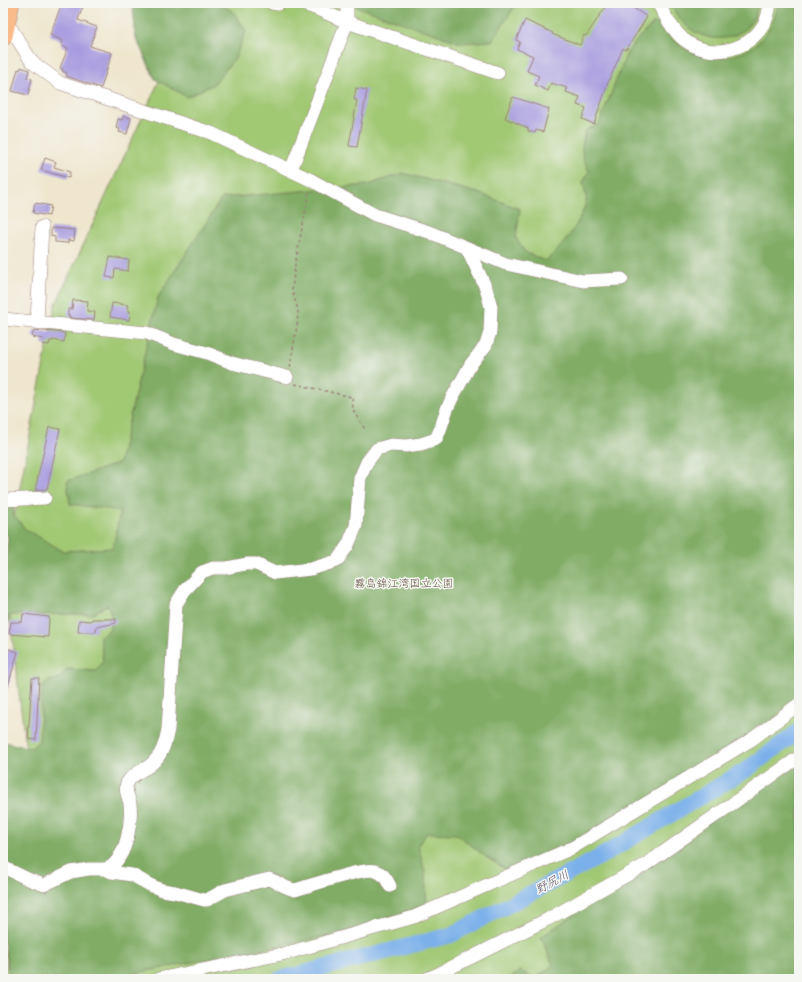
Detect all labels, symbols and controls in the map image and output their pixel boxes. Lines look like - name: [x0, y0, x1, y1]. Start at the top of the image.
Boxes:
- park label: 霧島錦江湾国立公園: [355, 576, 454, 591]
- water label: 野尻川: [532, 866, 572, 898]

